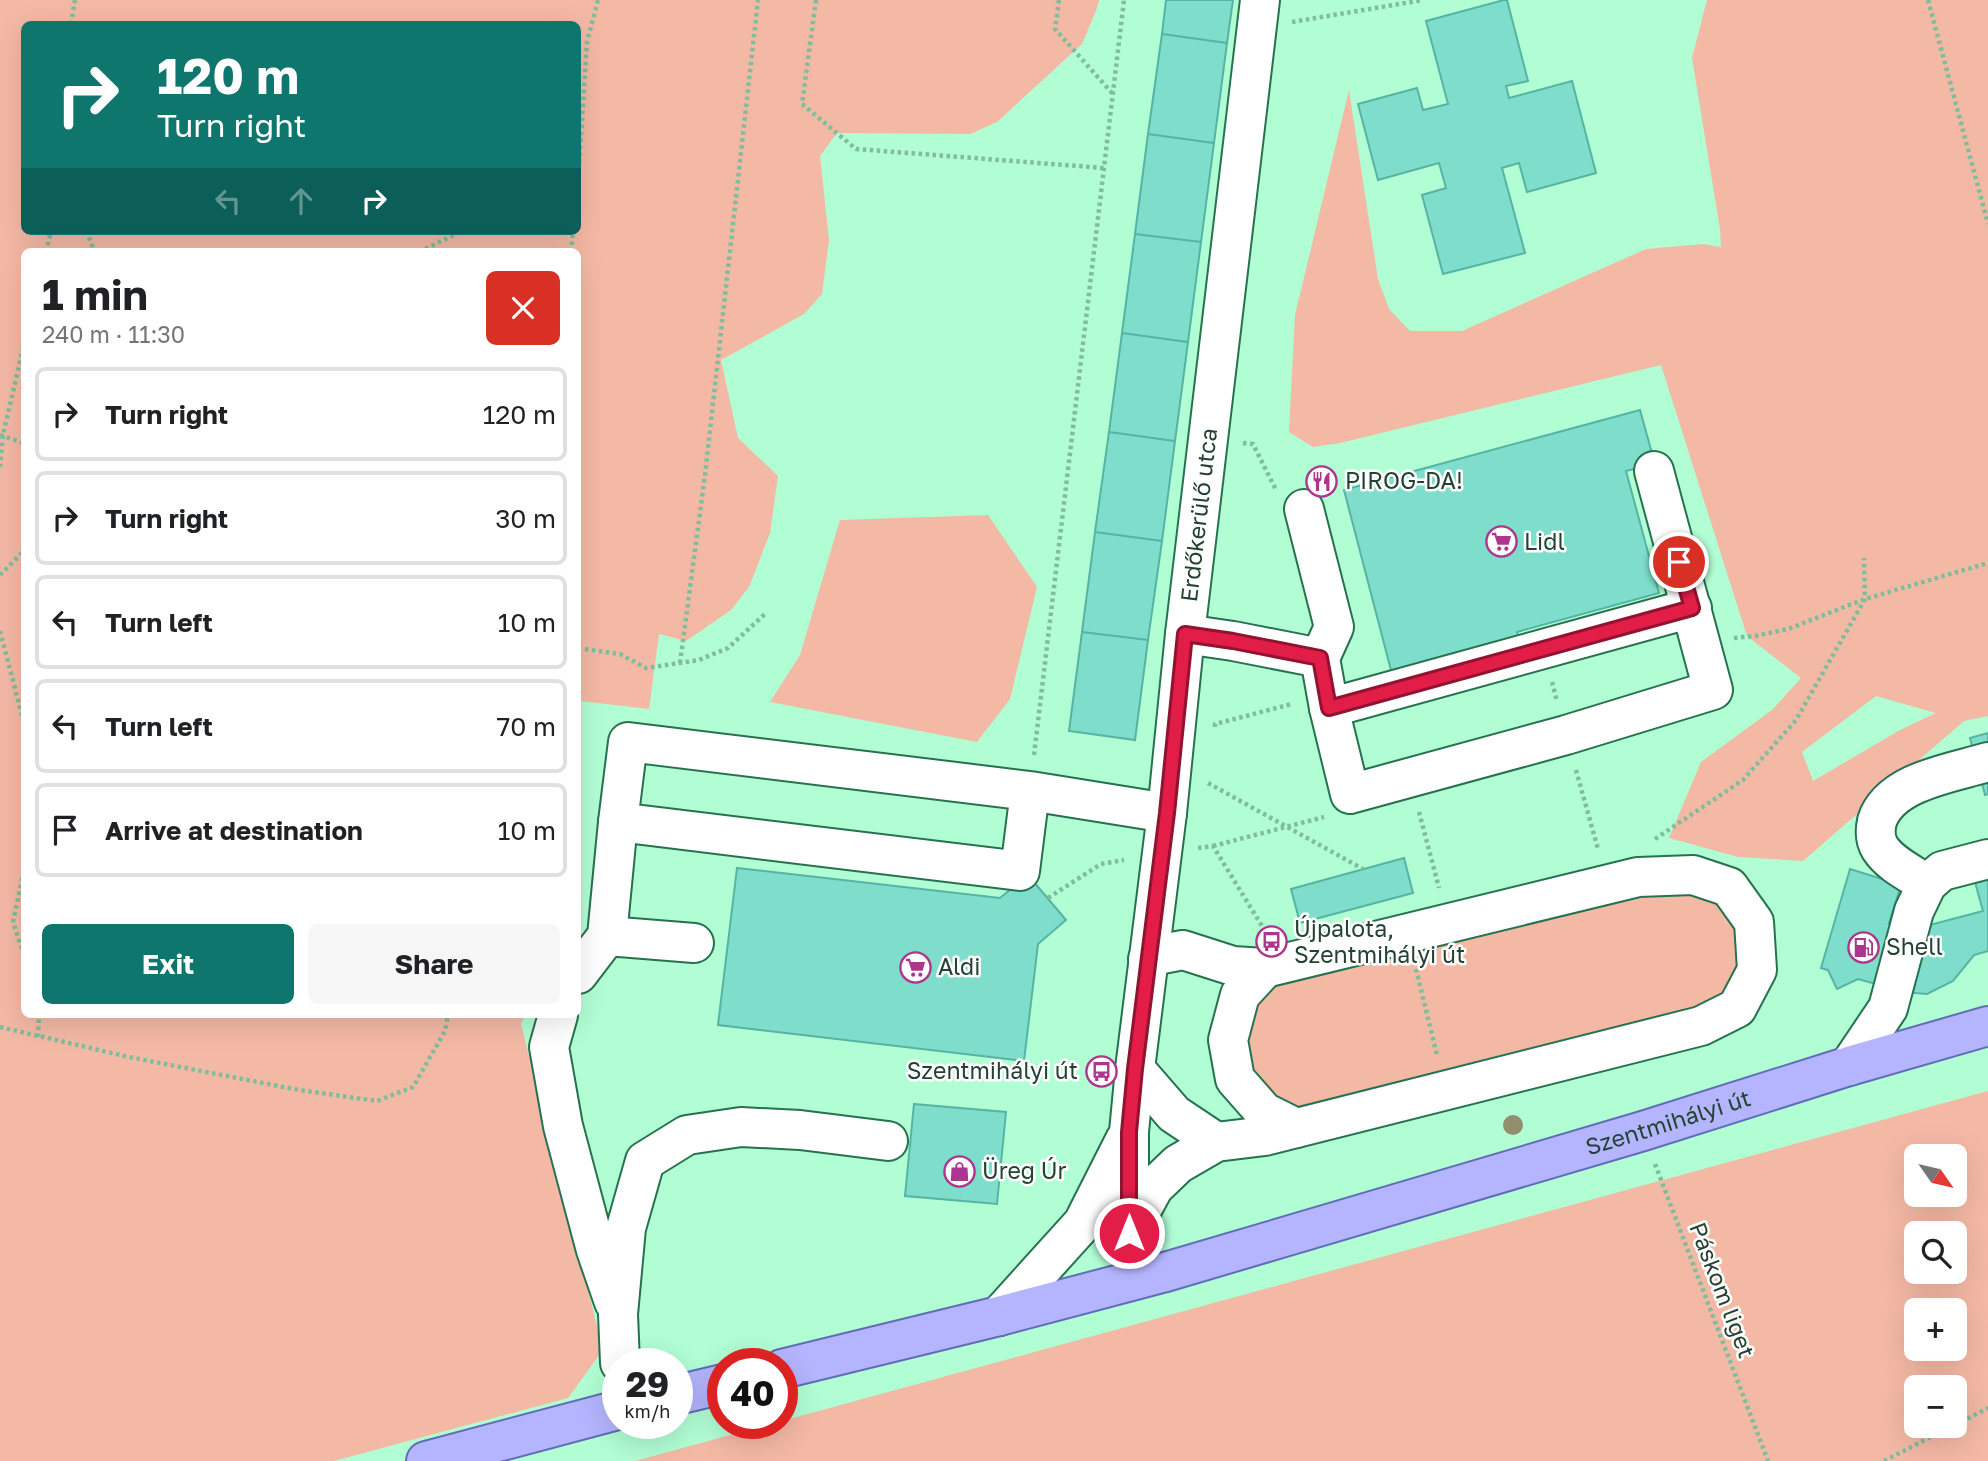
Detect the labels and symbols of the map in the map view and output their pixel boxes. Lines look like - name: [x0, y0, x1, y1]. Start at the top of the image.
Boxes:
- street label: Erdőkerülő utca: [1174, 426, 1222, 603]
- restaurant icon: PIROG-DA!: [1305, 464, 1339, 498]
- place label: PIROG-DA!: [1345, 466, 1463, 494]
- supermarket icon: Lidl: [1484, 525, 1518, 559]
- place label: Lidl: [1524, 527, 1565, 555]
- pin: [1649, 532, 1709, 592]
- place label: Újpalota, Szentmihályi út: [1294, 914, 1465, 968]
- bus stop icon: Újpalota, Szentmihályi út: [1254, 925, 1288, 959]
- fuel station icon: Shell: [1846, 930, 1880, 964]
- place label: Shell: [1886, 932, 1943, 960]
- supermarket icon: Aldi: [898, 950, 932, 984]
- place label: Aldi: [938, 952, 980, 980]
- bus stop icon: Szentmihályi út: [1084, 1054, 1118, 1088]
- place label: Szentmihályi út: [907, 1056, 1078, 1084]
- street label: Szentmihályi út: [1582, 1083, 1754, 1160]
- north arrow: [1904, 1144, 1967, 1208]
- shop icon: Üreg Úr: [942, 1154, 976, 1188]
- place label: Üreg Úr: [982, 1156, 1067, 1184]
- position arrow: [1092, 1196, 1166, 1270]
- street label: Páskom liget: [1684, 1218, 1762, 1361]
- speed limit sign: 40: [707, 1348, 798, 1439]

